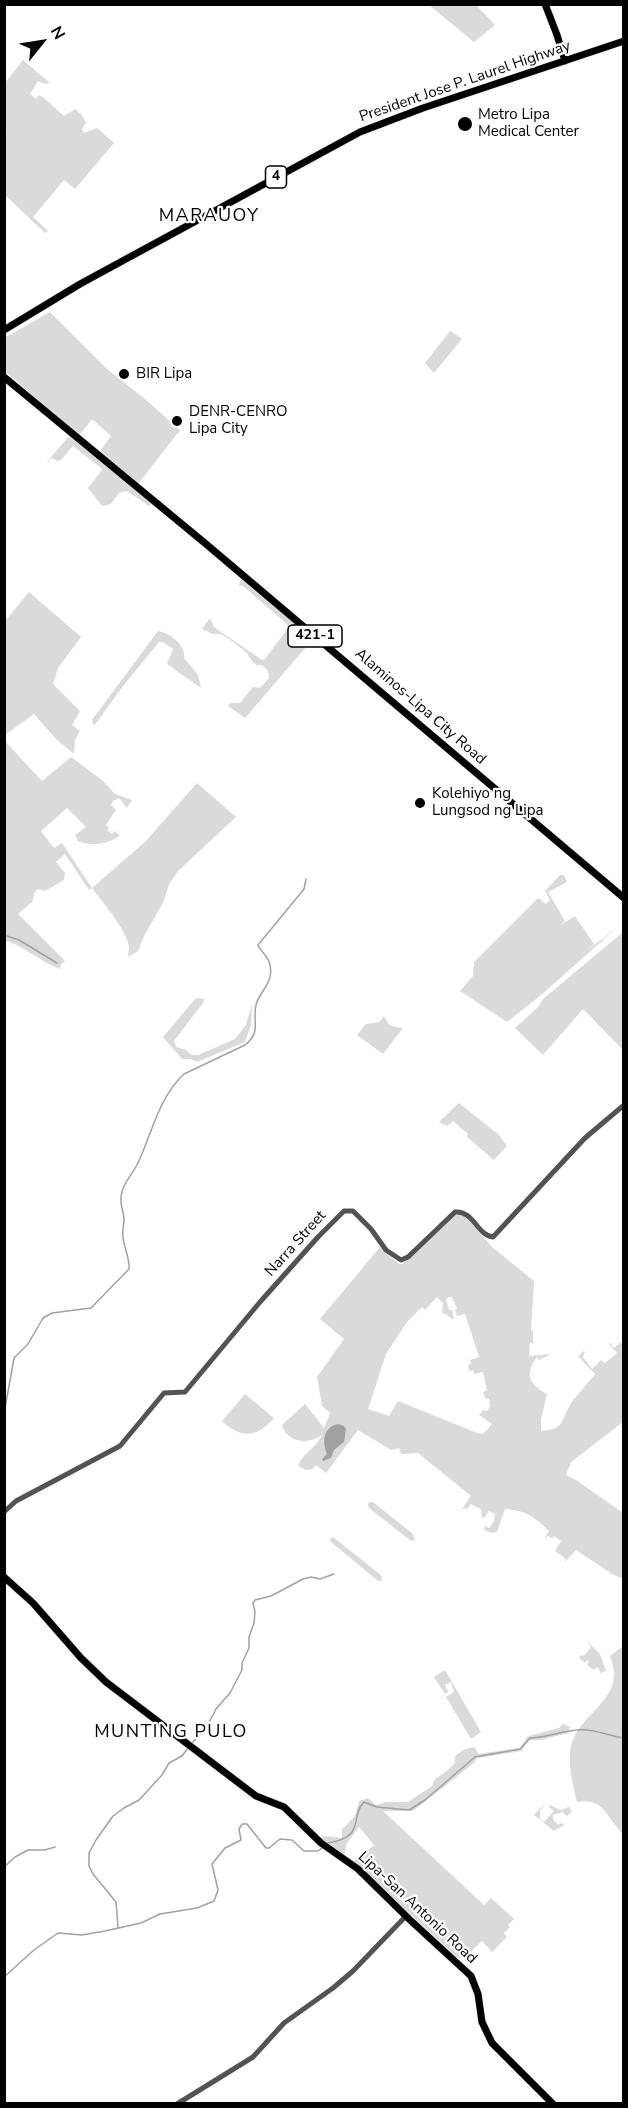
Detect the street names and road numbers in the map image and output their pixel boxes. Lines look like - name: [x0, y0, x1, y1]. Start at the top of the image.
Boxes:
- street label: President Jose P. Laurel Highway: [357, 37, 573, 127]
- road number: 4: [266, 166, 286, 188]
- road number: 421-1: [288, 625, 342, 647]
- street label: Alaminos-Lipa City Road: [351, 645, 489, 769]
- street label: Narra Street: [262, 1207, 330, 1281]
- street label: Lipa-San Antonio Road: [354, 1848, 480, 1968]

